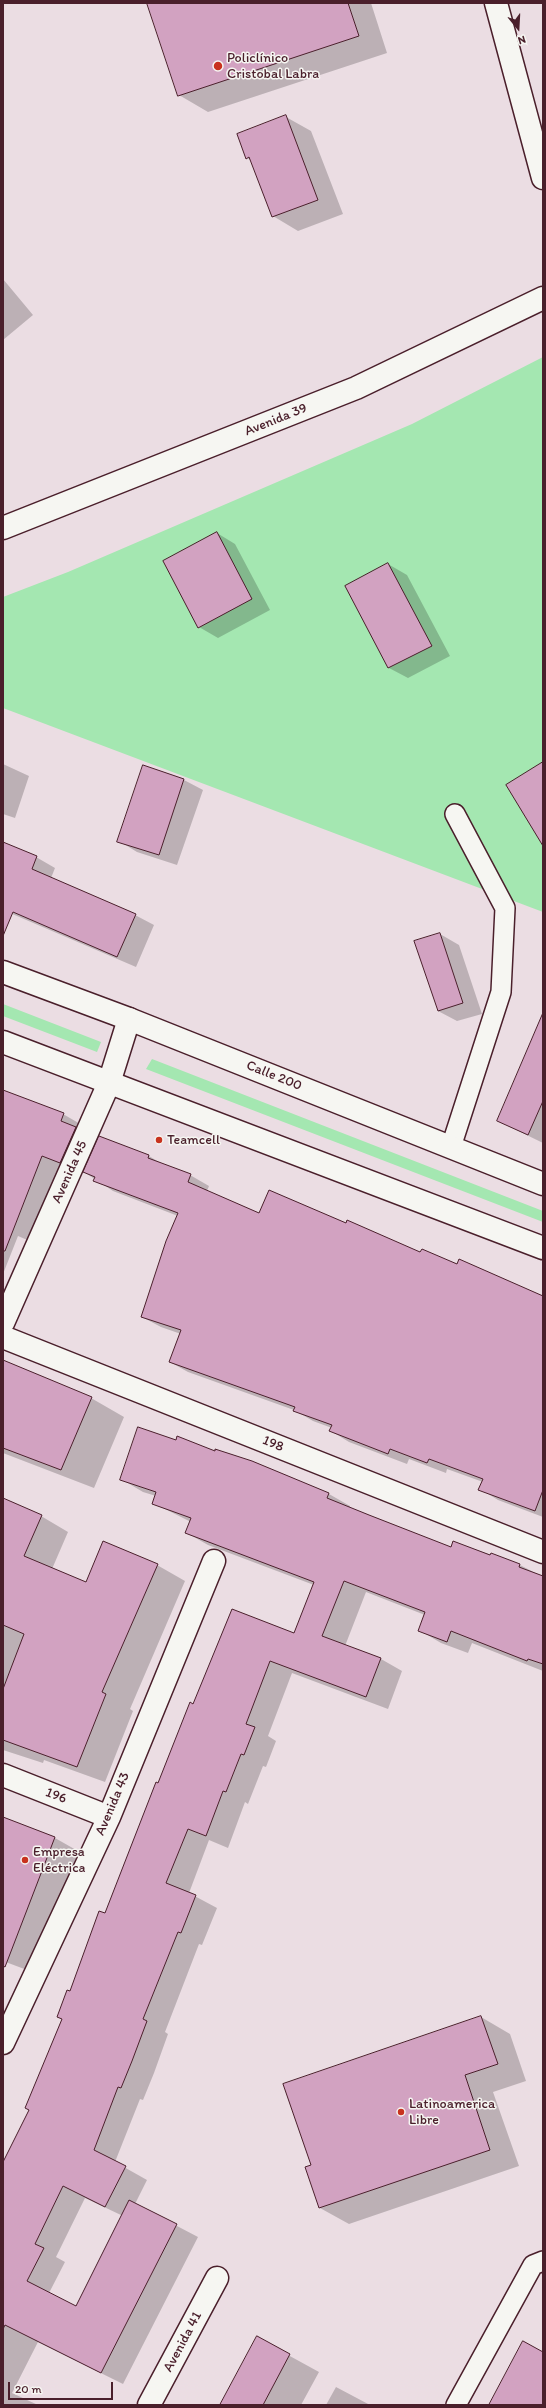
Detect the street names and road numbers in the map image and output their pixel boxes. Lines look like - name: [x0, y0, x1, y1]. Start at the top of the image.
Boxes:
- street label: Avenida 39: [242, 400, 310, 440]
- street label: Calle 200: [244, 1057, 304, 1095]
- street label: Avenida 45: [49, 1138, 91, 1206]
- street label: 198: [260, 1432, 286, 1456]
- street label: Avenida 43: [92, 1770, 134, 1838]
- street label: 196: [43, 1784, 69, 1808]
- street label: Avenida 41: [160, 2309, 206, 2375]

